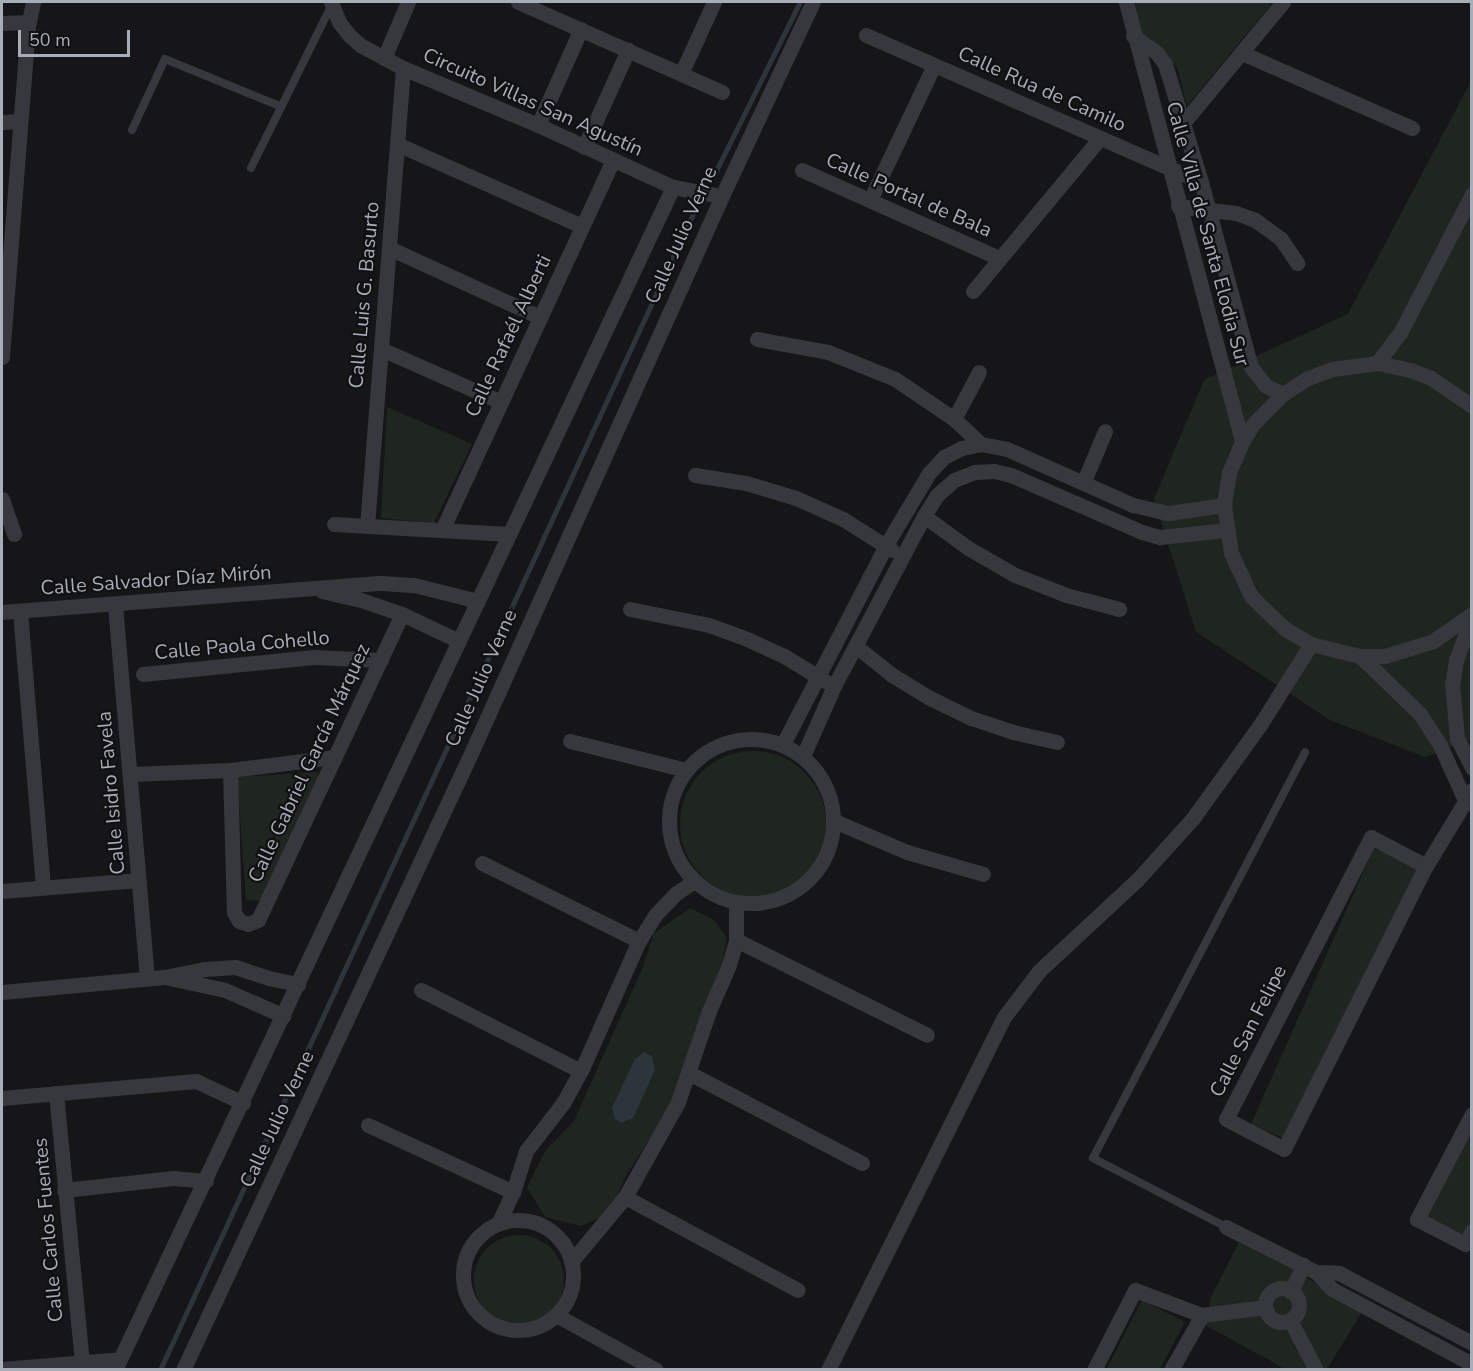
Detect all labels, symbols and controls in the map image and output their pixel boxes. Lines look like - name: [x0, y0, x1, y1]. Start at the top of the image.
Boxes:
- scale bar: [21, 18, 134, 56]
- text: 50 m: [29, 28, 71, 52]
- street label: Calle Rua de Camilo: [954, 41, 1130, 137]
- street label: Circuito Villas San Agustín: [419, 43, 647, 161]
- street label: Calle Villa de Santa Elodia Sur: [1161, 99, 1255, 369]
- street label: Calle Portal de Bala: [822, 148, 996, 242]
- street label: Calle Julio Verne: [640, 162, 722, 308]
- street label: Calle Luis G. Basurto: [344, 201, 384, 389]
- street label: Calle Rafaél Alberti: [460, 251, 556, 421]
- street label: Calle Salvador Díaz Mirón: [40, 560, 272, 600]
- street label: Calle Julio Verne: [440, 605, 522, 751]
- street label: Calle Paola Cohello: [154, 625, 330, 665]
- street label: Calle Gabriel García Márquez: [243, 640, 375, 886]
- street label: Calle Isidro Favela: [92, 710, 130, 876]
- street label: Calle San Felipe: [1204, 961, 1292, 1101]
- street label: Calle Julio Verne: [235, 1047, 319, 1191]
- street label: Calle Carlos Fuentes: [28, 1137, 68, 1323]

